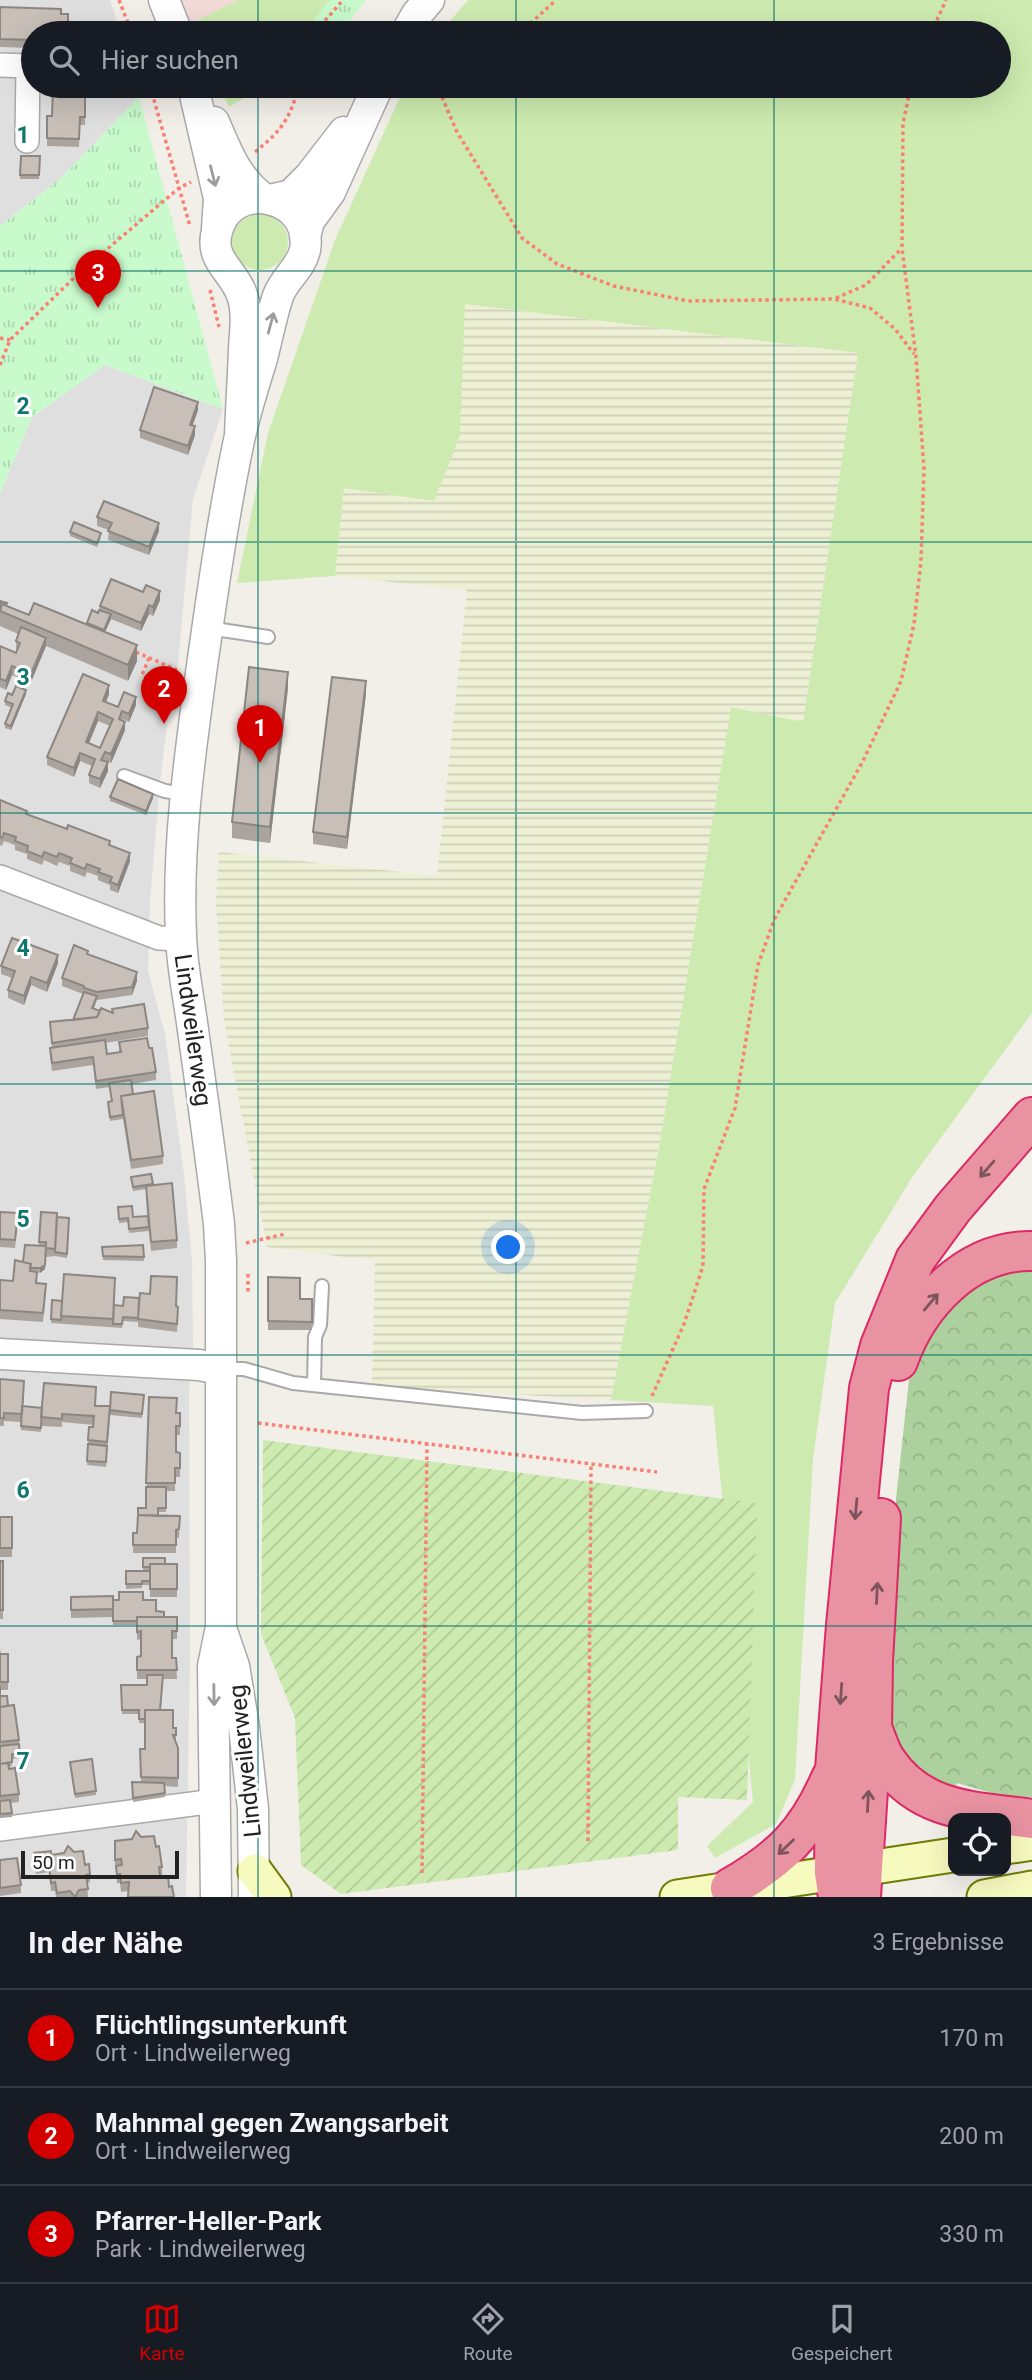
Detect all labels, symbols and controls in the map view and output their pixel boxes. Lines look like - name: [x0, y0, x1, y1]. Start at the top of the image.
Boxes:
- search box: [21, 21, 1011, 98]
- icon: search: [45, 41, 83, 79]
- text: Hier suchen: [101, 45, 239, 75]
- text: 1: [16, 122, 30, 149]
- one-way arrow: [207, 164, 220, 187]
- pin: 3: [75, 250, 121, 308]
- one-way arrow: [265, 312, 278, 335]
- text: 2: [16, 393, 30, 420]
- text: 3: [16, 664, 30, 691]
- pin: 2: [141, 666, 187, 724]
- pin: 1: [237, 705, 283, 763]
- text: 4: [16, 935, 30, 962]
- street label: Lindweilerweg: [168, 952, 218, 1108]
- one-way arrow: [979, 1160, 996, 1177]
- text: 5: [16, 1206, 30, 1233]
- your location: [491, 1230, 525, 1264]
- one-way arrow: [923, 1293, 939, 1311]
- text: 6: [16, 1477, 30, 1504]
- one-way arrow: [849, 1497, 862, 1520]
- one-way arrow: [870, 1581, 883, 1604]
- one-way arrow: [834, 1682, 847, 1704]
- one-way arrow: [207, 1683, 221, 1706]
- street label: Lindweilerweg: [223, 1683, 267, 1839]
- text: 7: [16, 1748, 30, 1775]
- one-way arrow: [862, 1791, 875, 1813]
- map controls: [948, 1813, 1011, 1876]
- button: locate: [948, 1813, 1011, 1876]
- one-way arrow: [778, 1839, 795, 1856]
- scale bar: [21, 1848, 178, 1880]
- text: 50 m: [32, 1851, 75, 1874]
- text: In der Nähe: [28, 1925, 183, 1960]
- text: 3 Ergebnisse: [872, 1929, 1004, 1956]
- text: Flüchtlingsunterkunft: [95, 2010, 347, 2040]
- text: 1: [44, 2025, 58, 2052]
- text: 170 m: [939, 2025, 1004, 2052]
- text: Ort · Lindweilerweg: [95, 2040, 291, 2067]
- text: Mahnmal gegen Zwangsarbeit: [95, 2108, 448, 2138]
- text: 2: [44, 2123, 58, 2150]
- text: 200 m: [939, 2123, 1004, 2150]
- text: Ort · Lindweilerweg: [95, 2138, 291, 2165]
- text: Pfarrer-Heller-Park: [95, 2206, 322, 2236]
- text: 3: [44, 2221, 58, 2248]
- text: 330 m: [939, 2221, 1004, 2248]
- text: Park · Lindweilerweg: [95, 2236, 306, 2263]
- tab: Karte: [139, 2300, 185, 2365]
- tab: Route: [463, 2300, 512, 2365]
- tab: Gespeichert: [791, 2300, 893, 2365]

